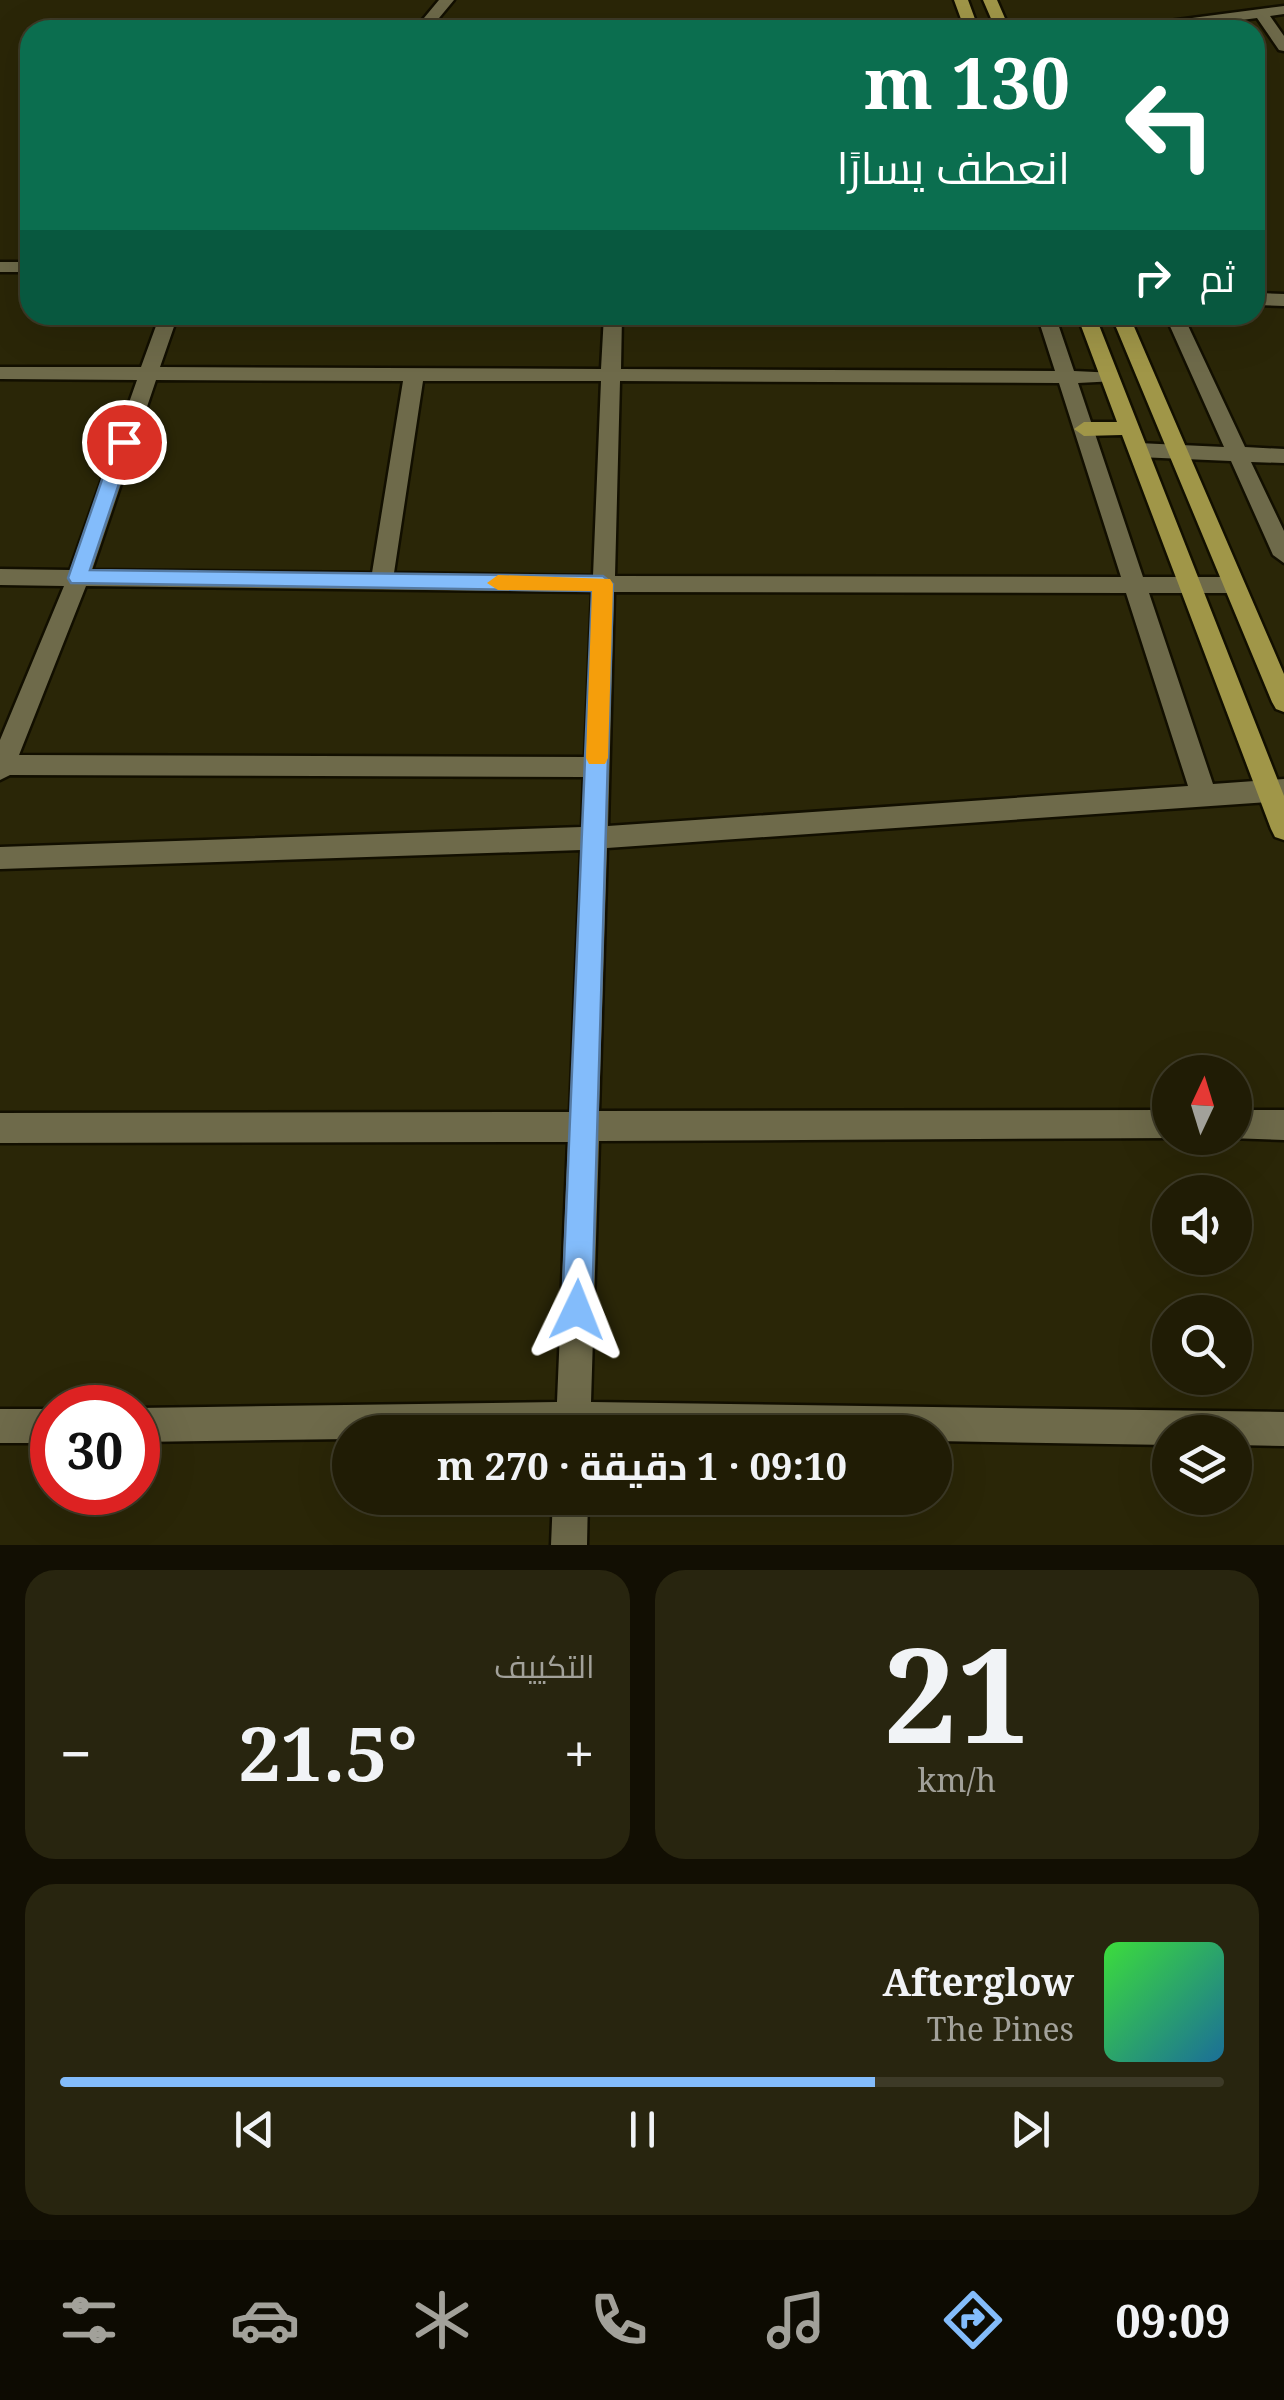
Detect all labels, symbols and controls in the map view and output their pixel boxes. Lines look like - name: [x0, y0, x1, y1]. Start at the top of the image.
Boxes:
- text: 130 m: [864, 34, 1070, 130]
- icon: left: [1105, 60, 1235, 190]
- text: انعطف يسارًا: [836, 136, 1070, 197]
- icon: right: [1125, 250, 1180, 305]
- text: ثم: [1200, 251, 1235, 303]
- pin: [82, 400, 167, 485]
- icon: arrive: [97, 415, 152, 470]
- north arrow: [1152, 1055, 1252, 1155]
- map controls: [1152, 1055, 1252, 1515]
- button: sound: [1152, 1175, 1252, 1275]
- position arrow: [525, 1258, 629, 1362]
- button: search: [1152, 1295, 1252, 1395]
- speed limit sign: 30: [30, 1385, 160, 1515]
- button: layers: [1152, 1415, 1252, 1515]
- text: 09:10 · 1 دقيقة · 270 m: [437, 1439, 847, 1491]
- text: 21: [883, 1604, 1030, 1781]
- text: التكييف: [494, 1644, 595, 1687]
- text: 21.5°: [238, 1701, 417, 1803]
- text: −: [60, 1715, 92, 1790]
- text: +: [564, 1715, 594, 1790]
- text: km/h: [918, 1758, 996, 1801]
- text: Afterglow: [882, 1955, 1074, 2007]
- text: The Pines: [927, 2007, 1074, 2050]
- icon: previous: [227, 2102, 282, 2157]
- icon: pause: [615, 2102, 670, 2157]
- icon: next: [1003, 2102, 1058, 2157]
- icon: filters: [54, 2285, 124, 2355]
- icon: car: [230, 2285, 300, 2355]
- icon: climate: [407, 2285, 477, 2355]
- icon: phone: [584, 2285, 654, 2355]
- icon: music: [761, 2285, 831, 2355]
- icon: directions: [938, 2285, 1008, 2355]
- text: 09:09: [1115, 2290, 1231, 2351]

